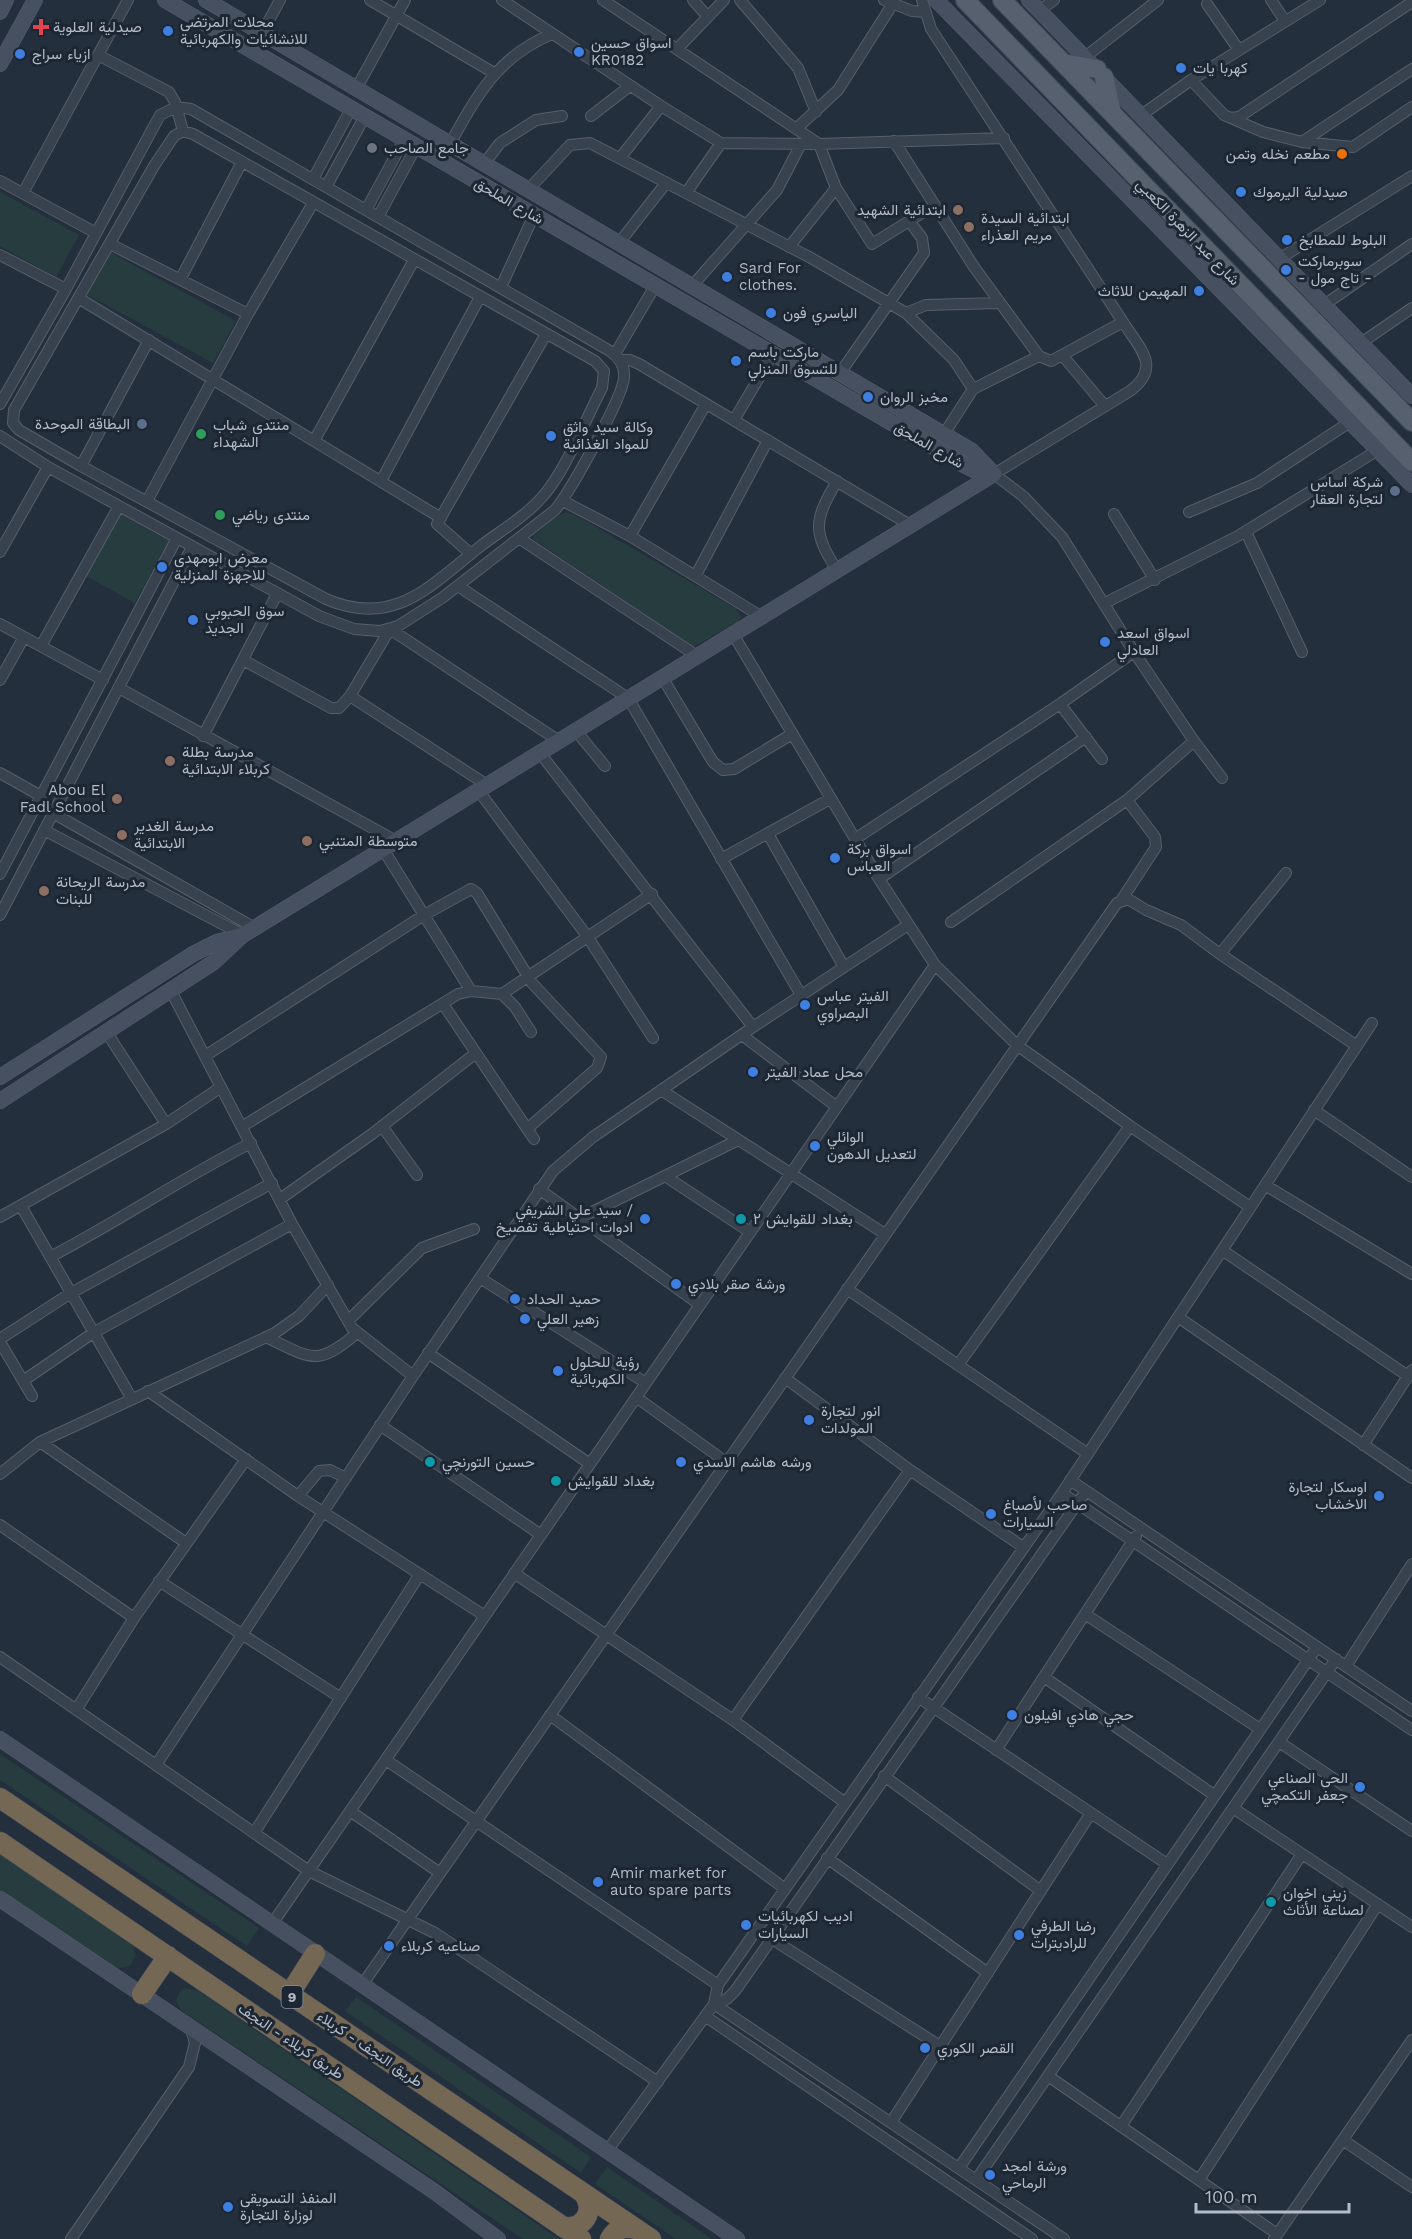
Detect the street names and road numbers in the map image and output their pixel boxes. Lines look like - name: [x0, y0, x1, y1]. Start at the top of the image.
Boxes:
- street label: شارع الملحق: [470, 174, 547, 230]
- street label: شارع عبد الزهرة الكعبي: [1130, 175, 1244, 292]
- street label: شارع الملحق: [890, 418, 967, 474]
- road number: 9: [282, 1986, 302, 2008]
- street label: طريق كربلاء - النجف: [234, 1999, 347, 2084]
- street label: طريق النجف - كربلاء: [313, 2007, 426, 2092]

